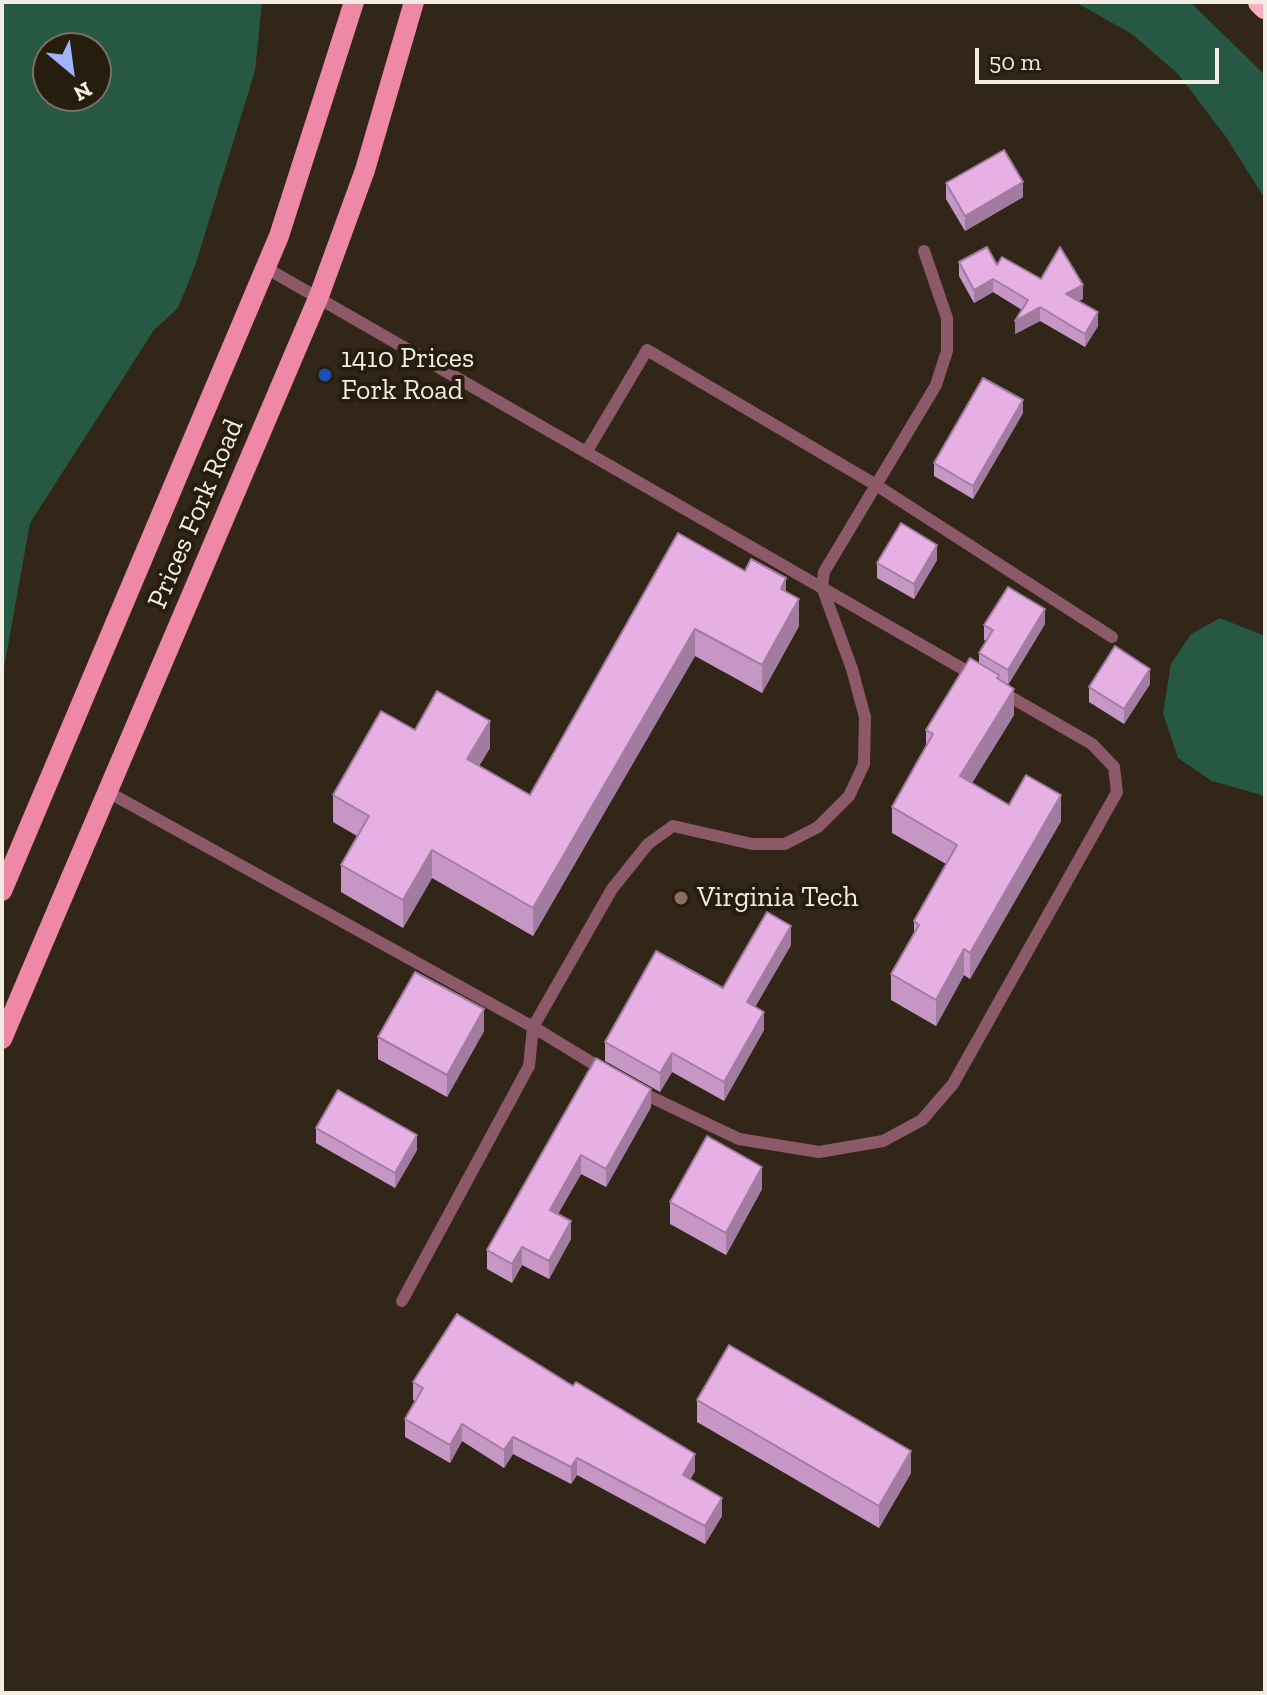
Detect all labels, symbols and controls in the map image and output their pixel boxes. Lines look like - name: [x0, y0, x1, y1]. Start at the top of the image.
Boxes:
- north arrow: [32, 32, 112, 112]
- scale bar: [979, 32, 1223, 82]
- text: 50 m: [989, 47, 1041, 76]
- text: N: [69, 76, 97, 108]
- place label: 1410 Prices Fork Road: [341, 342, 474, 408]
- marker: 1410 Prices Fork Road: [316, 366, 334, 384]
- street label: Prices Fork Road: [141, 414, 251, 614]
- place label: Virginia Tech: [697, 881, 858, 915]
- marker: Virginia Tech: [672, 889, 690, 907]

